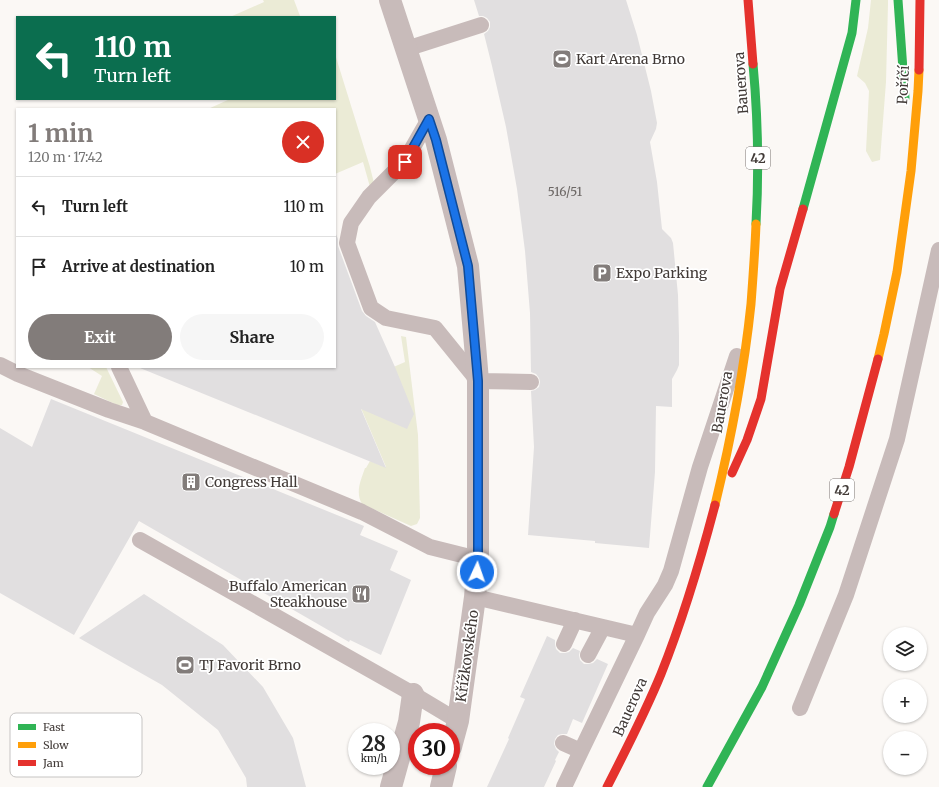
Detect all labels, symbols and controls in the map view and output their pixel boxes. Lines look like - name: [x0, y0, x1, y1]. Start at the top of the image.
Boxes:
- text: 110 m: [94, 29, 171, 65]
- icon: left: [28, 32, 80, 84]
- sports icon: Kart Arena Brno: [551, 48, 573, 70]
- place label: Kart Arena Brno: [576, 50, 685, 68]
- street label: Bauerova: [730, 51, 752, 115]
- text: Turn left: [94, 64, 171, 87]
- street label: Poříčí: [893, 64, 913, 105]
- text: 1 min: [28, 118, 93, 149]
- button: close: [282, 121, 324, 163]
- pin: [388, 145, 422, 179]
- road number: 42: [746, 147, 770, 169]
- text: 120 m · 17:42: [28, 149, 103, 166]
- icon: arrive: [394, 151, 416, 173]
- house number: 516/51: [548, 184, 583, 199]
- icon: left: [28, 196, 50, 218]
- text: Turn left: [62, 197, 128, 216]
- text: 110 m: [283, 197, 324, 216]
- icon: arrive: [28, 256, 50, 278]
- text: Arrive at destination: [62, 257, 215, 276]
- text: 10 m: [290, 257, 324, 276]
- parking icon: Expo Parking: [591, 262, 613, 284]
- place label: Expo Parking: [616, 264, 708, 282]
- button: Exit: [28, 314, 172, 360]
- button: Share: [180, 314, 324, 360]
- street label: Bauerova: [708, 369, 736, 434]
- building icon: Congress Hall: [180, 471, 202, 493]
- place label: Congress Hall: [205, 473, 298, 491]
- road number: 42: [830, 479, 854, 501]
- position arrow: [456, 551, 498, 593]
- place label: Buffalo American Steakhouse: [229, 577, 347, 611]
- restaurant icon: Buffalo American Steakhouse: [350, 583, 372, 605]
- street label: Křížkovského: [452, 609, 482, 703]
- map controls: [883, 627, 927, 775]
- button: layers: [883, 627, 927, 671]
- sports icon: TJ Favorit Brno: [174, 654, 196, 676]
- place label: TJ Favorit Brno: [199, 656, 301, 674]
- street label: Bauerova: [609, 674, 651, 739]
- button: +: [883, 679, 927, 723]
- legend: [10, 713, 142, 777]
- text: Fast: [43, 720, 66, 734]
- speed limit sign: 30: [408, 723, 460, 775]
- text: 28: [362, 731, 386, 756]
- button: −: [883, 731, 927, 775]
- text: Slow: [43, 738, 69, 752]
- text: km/h: [361, 752, 387, 765]
- text: Jam: [42, 756, 64, 770]

